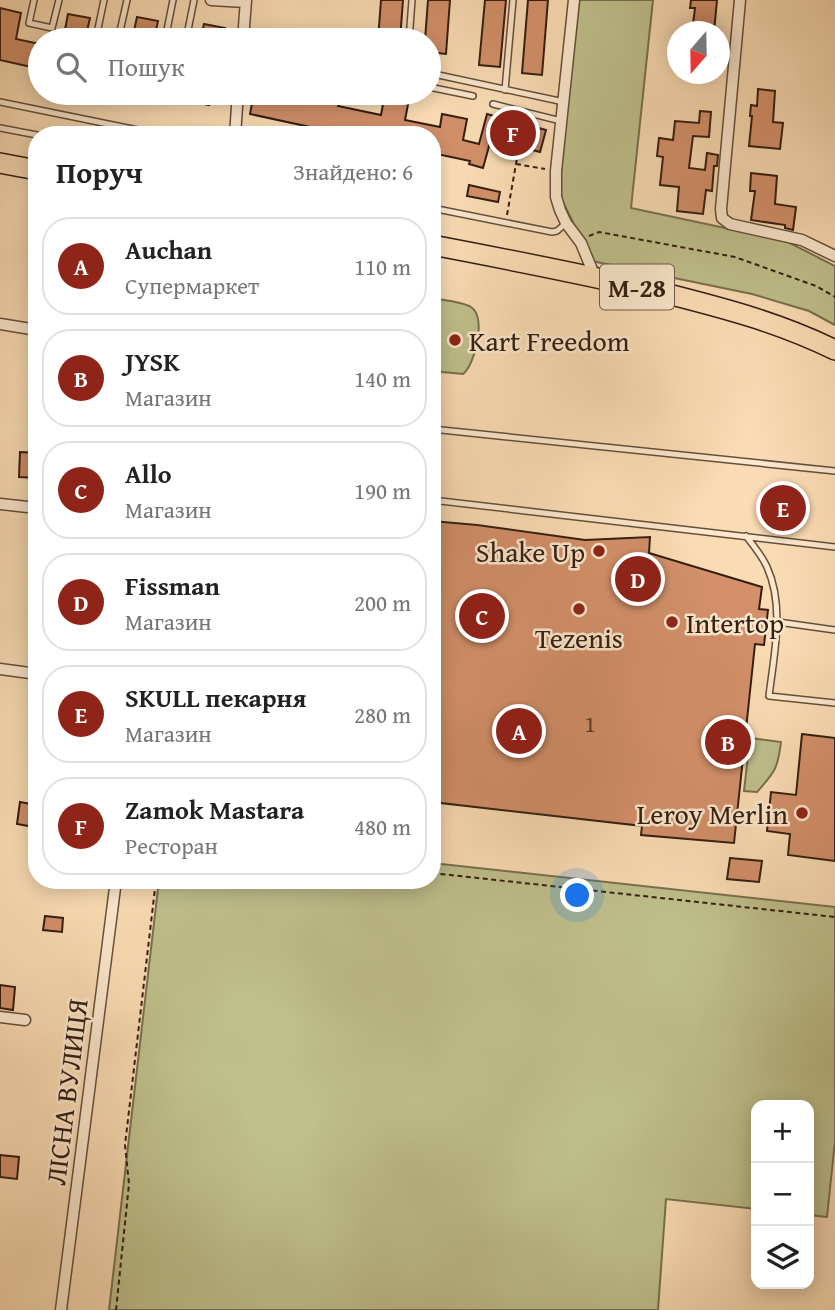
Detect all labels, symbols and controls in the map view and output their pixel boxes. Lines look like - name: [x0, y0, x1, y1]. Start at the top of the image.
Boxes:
- north arrow: [667, 21, 730, 84]
- search box: [28, 28, 441, 105]
- text: Пошук: [108, 47, 185, 86]
- icon: search: [52, 48, 90, 86]
- pin: F: [490, 107, 536, 159]
- text: Поруч: [56, 150, 143, 194]
- text: Знайдено: 6: [293, 155, 413, 188]
- text: Auchan: [125, 230, 212, 269]
- text: A: [74, 250, 88, 283]
- text: 110 m: [354, 250, 411, 283]
- road number: М-28: [600, 264, 674, 310]
- text: Супермаркет: [125, 269, 259, 302]
- place label: Kart Freedom: [469, 320, 630, 361]
- marker: Kart Freedom: [447, 332, 463, 348]
- text: JYSK: [125, 342, 180, 381]
- text: B: [74, 362, 88, 395]
- text: 140 m: [354, 362, 411, 395]
- text: Магазин: [125, 381, 212, 414]
- text: Allo: [125, 454, 172, 493]
- text: C: [74, 474, 88, 507]
- text: 190 m: [354, 474, 411, 507]
- pin: E: [760, 482, 806, 534]
- text: Магазин: [125, 493, 212, 526]
- place label: Shake Up: [476, 531, 585, 572]
- marker: Shake Up: [591, 543, 607, 559]
- pin: D: [615, 553, 661, 605]
- text: Fissman: [125, 566, 220, 605]
- text: D: [74, 586, 88, 619]
- text: 200 m: [354, 586, 411, 619]
- pin: C: [459, 590, 505, 642]
- marker: Tezenis: [571, 601, 587, 617]
- place label: Intertop: [686, 602, 784, 643]
- text: Магазин: [125, 605, 212, 638]
- marker: Intertop: [664, 614, 680, 630]
- place label: Tezenis: [535, 617, 623, 658]
- text: SKULL пекарня: [125, 678, 306, 717]
- text: E: [75, 698, 87, 731]
- text: 280 m: [354, 698, 411, 731]
- pin: A: [496, 705, 542, 757]
- house number: 1: [584, 706, 596, 741]
- pin: B: [705, 716, 751, 768]
- text: Магазин: [125, 717, 212, 750]
- text: Zamok Mastara: [125, 790, 304, 829]
- place label: Leroy Merlin: [637, 793, 788, 834]
- marker: Leroy Merlin: [794, 805, 810, 821]
- text: F: [75, 810, 87, 843]
- text: 480 m: [354, 810, 411, 843]
- text: Ресторан: [125, 829, 218, 862]
- your location: [560, 878, 594, 912]
- street label: ЛІСНА ВУЛИЦЯ: [34, 996, 98, 1188]
- map controls: [751, 1100, 814, 1289]
- button: +: [751, 1100, 814, 1163]
- button: −: [751, 1163, 814, 1226]
- button: layers: [751, 1226, 814, 1289]

